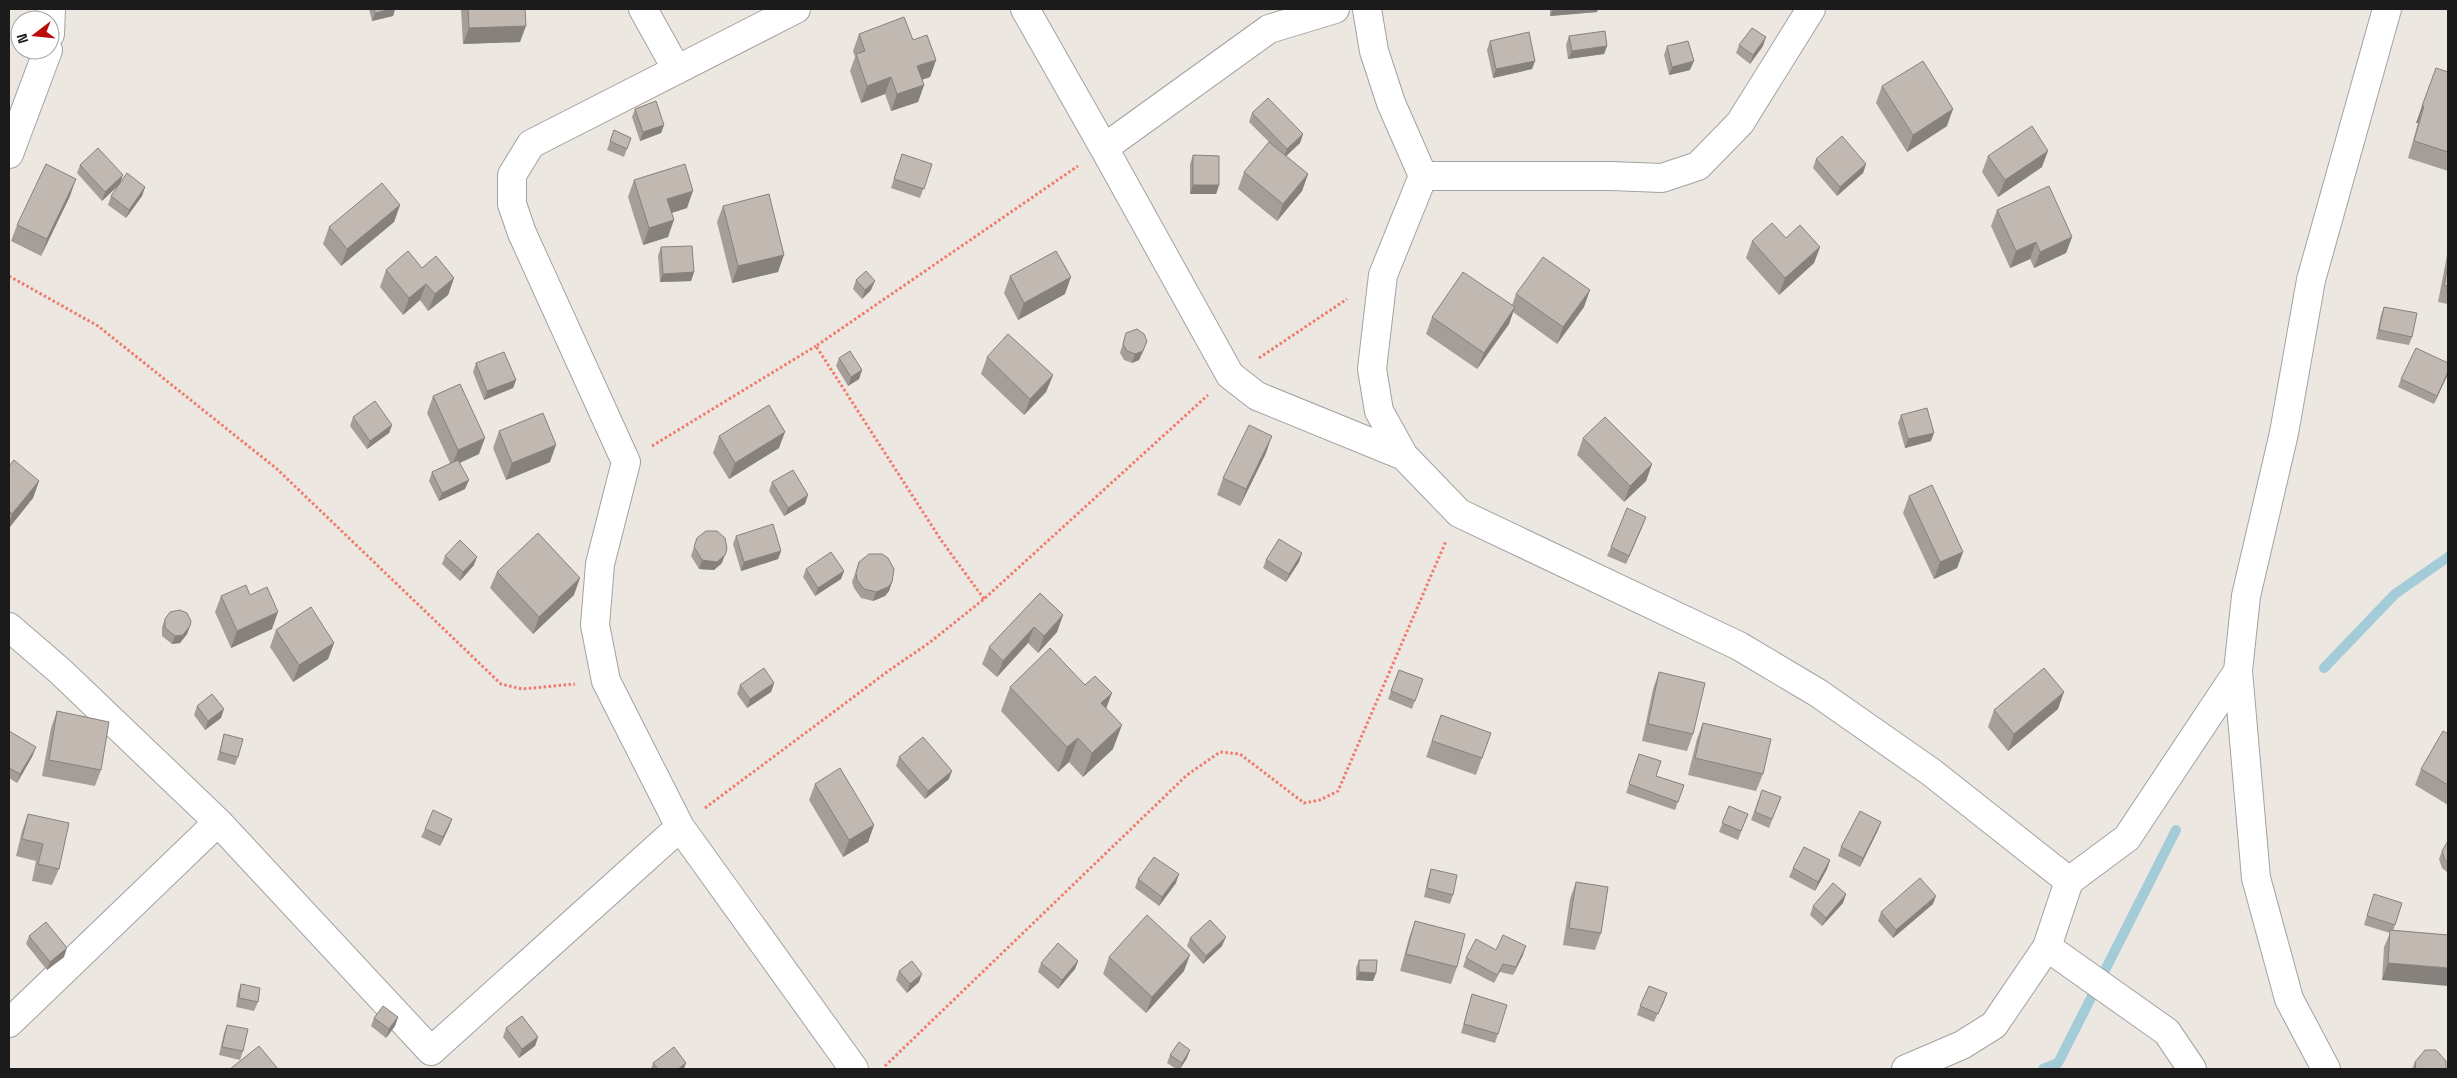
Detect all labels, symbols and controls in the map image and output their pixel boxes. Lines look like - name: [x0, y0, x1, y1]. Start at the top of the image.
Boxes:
- north arrow: [10, 10, 60, 60]
- text: N: [13, 32, 32, 46]

